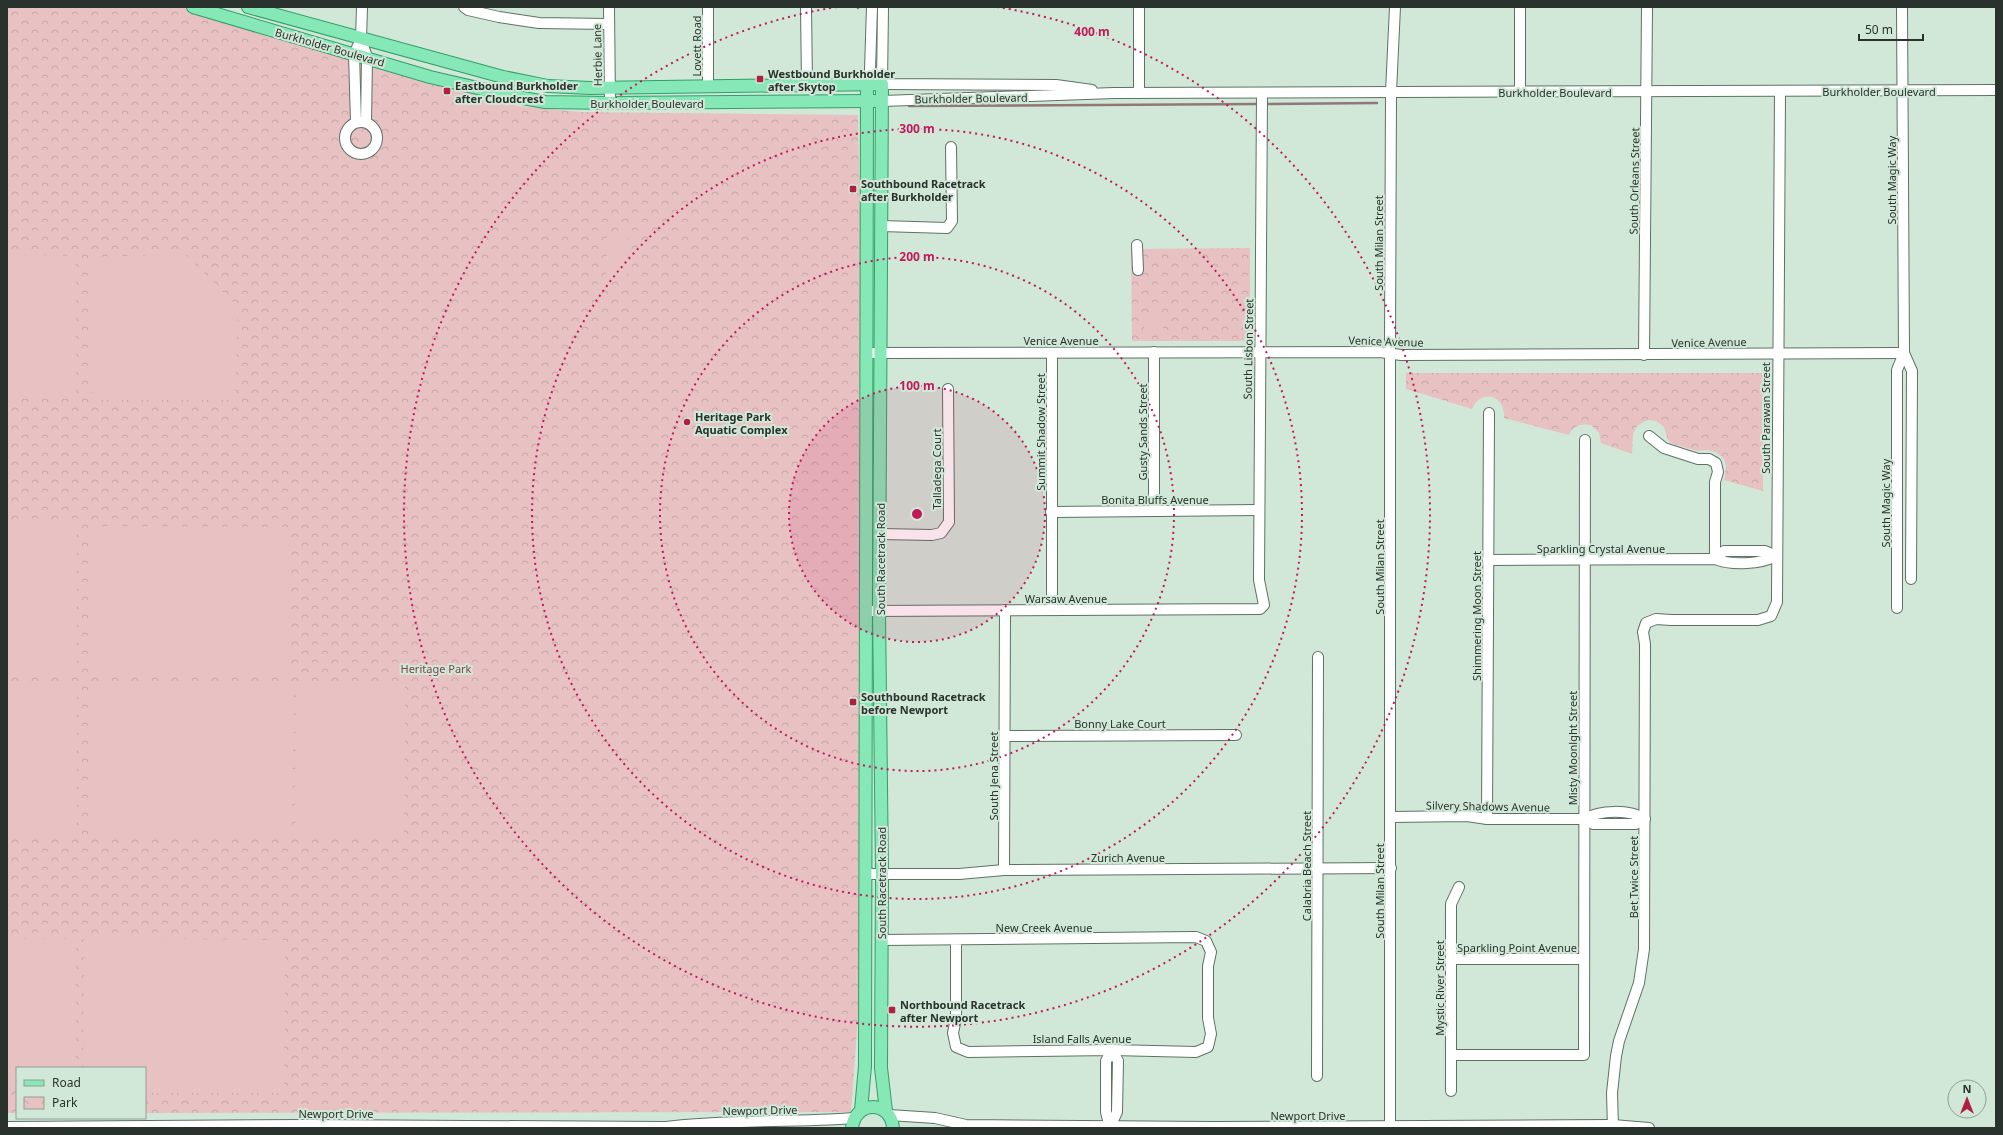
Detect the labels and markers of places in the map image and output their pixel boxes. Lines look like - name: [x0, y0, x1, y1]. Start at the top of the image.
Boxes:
- place label: Westbound Burkholder after Skytop: [768, 66, 895, 94]
- marker: Westbound Burkholder after Skytop: [755, 74, 765, 84]
- place label: Eastbound Burkholder after Cloudcrest: [455, 78, 578, 106]
- marker: Eastbound Burkholder after Cloudcrest: [442, 86, 452, 96]
- place label: Southbound Racetrack after Burkholder: [861, 176, 986, 204]
- marker: Southbound Racetrack after Burkholder: [848, 184, 858, 194]
- place label: Heritage Park Aquatic Complex: [695, 409, 788, 437]
- marker: Heritage Park Aquatic Complex: [682, 417, 692, 427]
- centre of rings: [910, 507, 924, 521]
- place label: Southbound Racetrack before Newport: [861, 689, 986, 717]
- marker: Southbound Racetrack before Newport: [848, 697, 858, 707]
- place label: Northbound Racetrack after Newport: [900, 997, 1025, 1025]
- marker: Northbound Racetrack after Newport: [887, 1005, 897, 1015]

